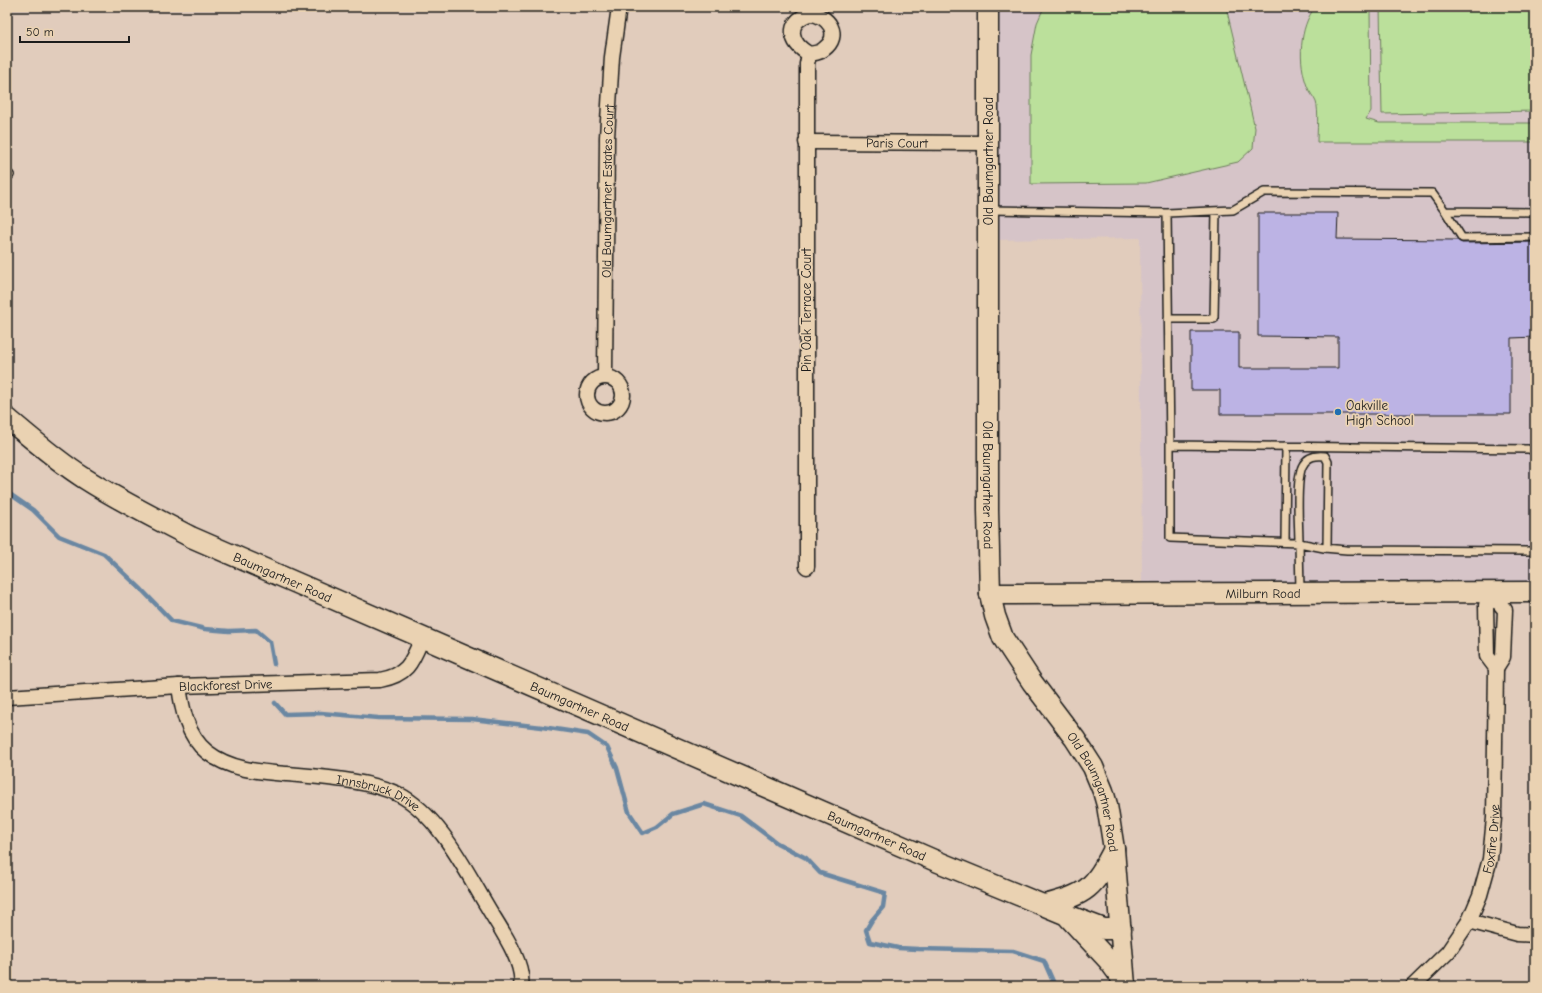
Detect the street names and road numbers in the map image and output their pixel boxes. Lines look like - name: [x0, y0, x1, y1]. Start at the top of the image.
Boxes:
- street label: Old Baumgartner Road: [981, 97, 996, 225]
- street label: Old Baumgartner Estates Court: [599, 102, 617, 278]
- street label: Paris Court: [866, 135, 929, 151]
- street label: Pin Oak Terrace Court: [799, 247, 814, 372]
- street label: Old Baumgartner Road: [980, 421, 996, 549]
- street label: Baumgartner Road: [231, 549, 334, 605]
- street label: Milburn Road: [1225, 586, 1301, 601]
- street label: Blackforest Drive: [179, 676, 273, 694]
- street label: Baumgartner Road: [528, 679, 631, 735]
- street label: Old Baumgartner Road: [1064, 729, 1121, 853]
- street label: Innsbruck Drive: [336, 772, 424, 815]
- street label: Foxfire Drive: [1479, 804, 1502, 875]
- street label: Baumgartner Road: [825, 808, 928, 864]

